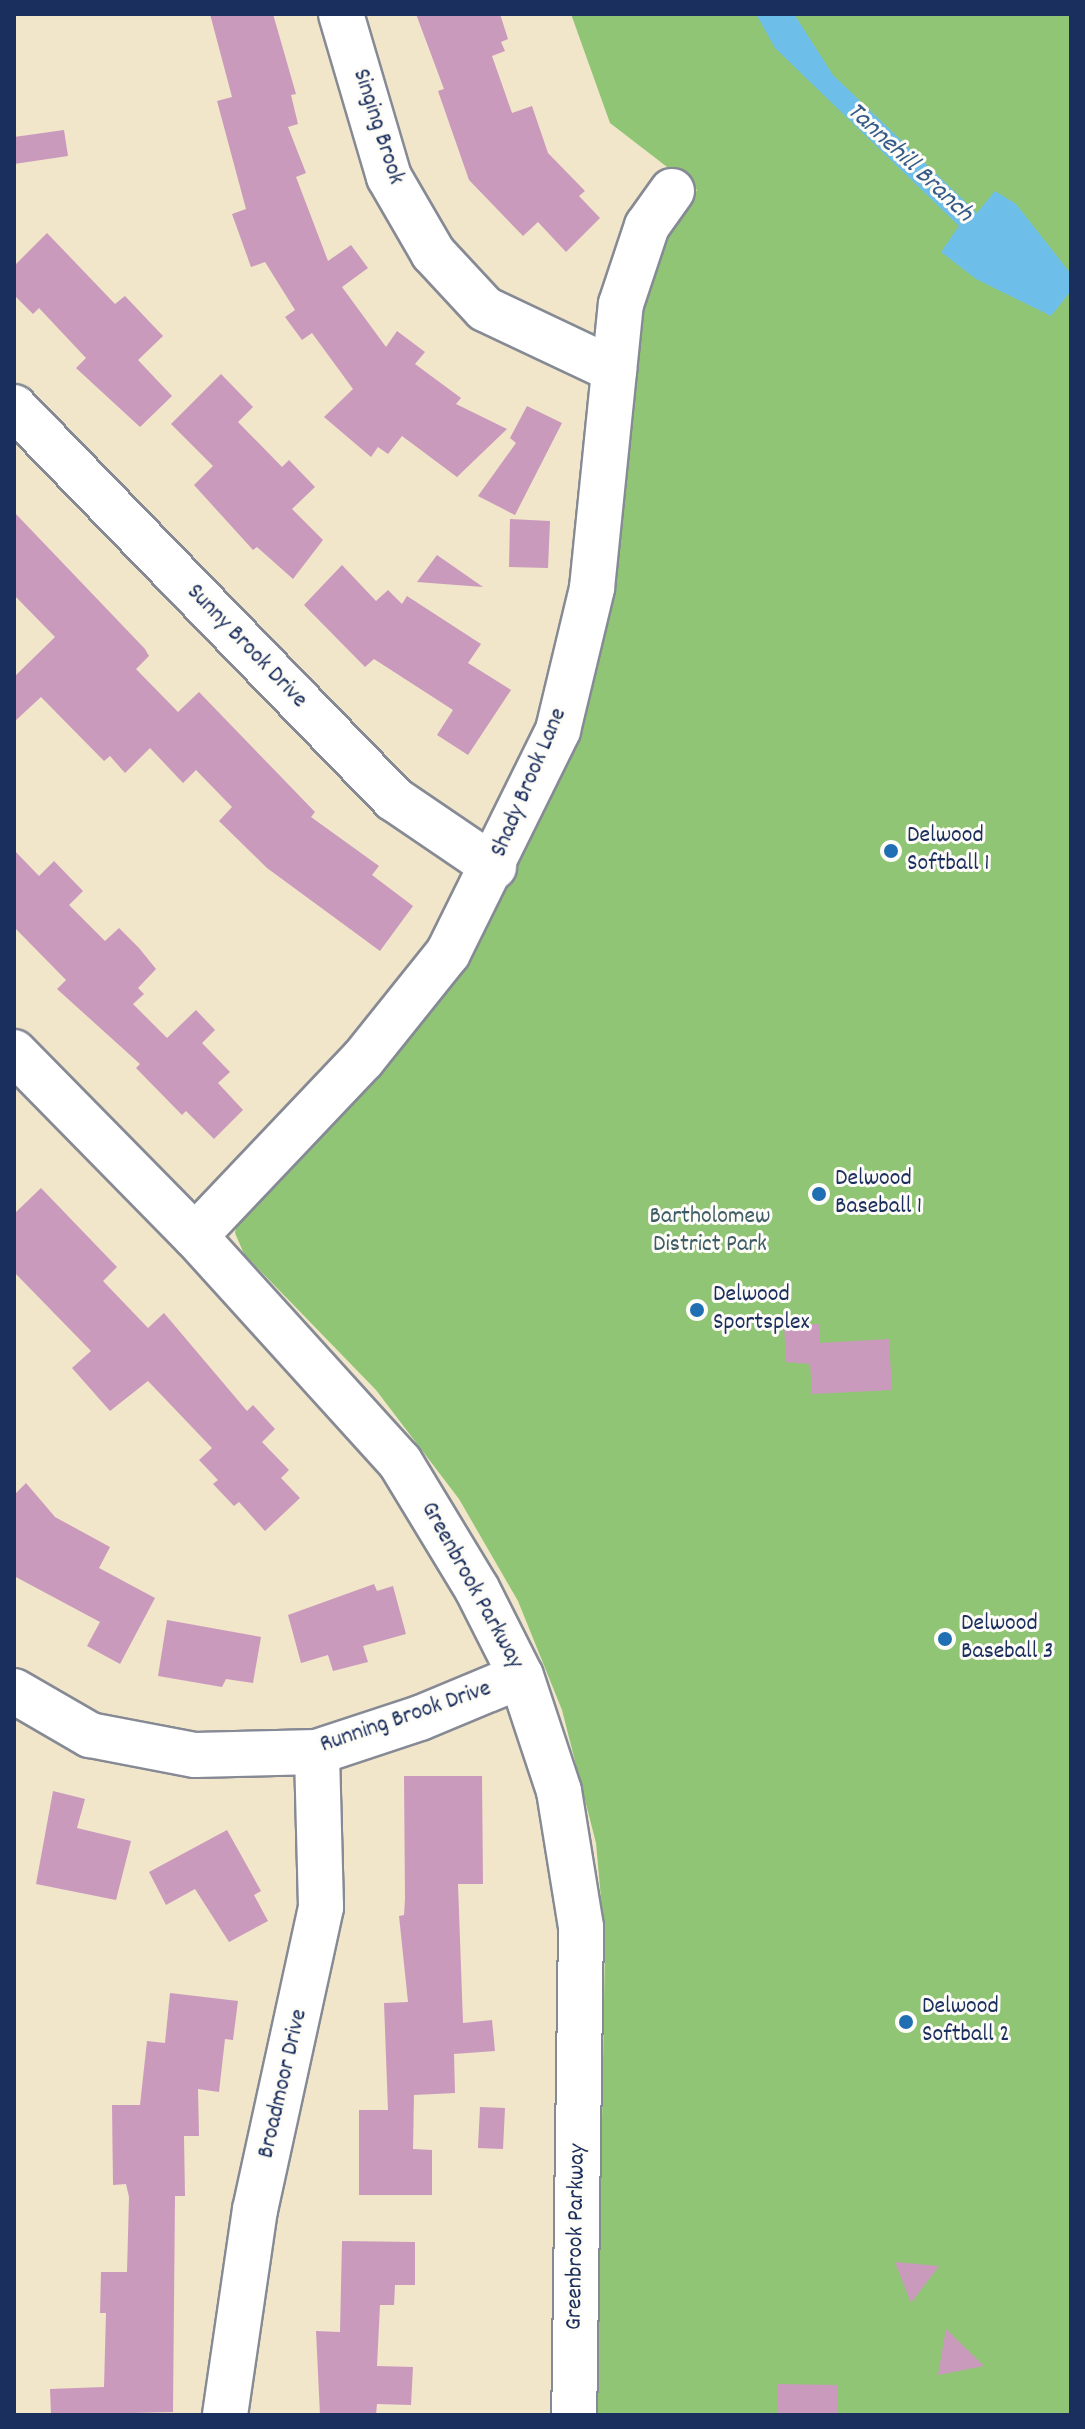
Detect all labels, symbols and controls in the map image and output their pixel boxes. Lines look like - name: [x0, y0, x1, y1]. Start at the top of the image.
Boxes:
- street label: Singing Brook: [345, 66, 409, 188]
- water label: Tannehill Branch: [839, 96, 979, 230]
- street label: Sunny Brook Drive: [180, 579, 312, 715]
- street label: Shady Brook Lane: [486, 704, 574, 862]
- place label: Delwood Softball 1: [907, 823, 989, 879]
- marker: Delwood Softball 1: [882, 842, 900, 860]
- place label: Delwood Baseball 1: [835, 1166, 922, 1222]
- marker: Delwood Baseball 1: [810, 1185, 828, 1203]
- park label: Bartholomew District Park: [650, 1204, 770, 1260]
- place label: Delwood Sportsplex: [713, 1282, 809, 1338]
- marker: Delwood Sportsplex: [688, 1301, 706, 1319]
- street label: Greenbrook Parkway: [413, 1497, 529, 1675]
- place label: Delwood Baseball 3: [961, 1611, 1054, 1667]
- marker: Delwood Baseball 3: [936, 1630, 954, 1648]
- street label: Running Brook Drive: [317, 1675, 495, 1761]
- place label: Delwood Softball 2: [922, 1994, 1010, 2050]
- street label: Broadmoor Drive: [253, 2007, 315, 2161]
- marker: Delwood Softball 2: [897, 2013, 915, 2031]
- street label: Greenbrook Parkway: [561, 2143, 593, 2331]

